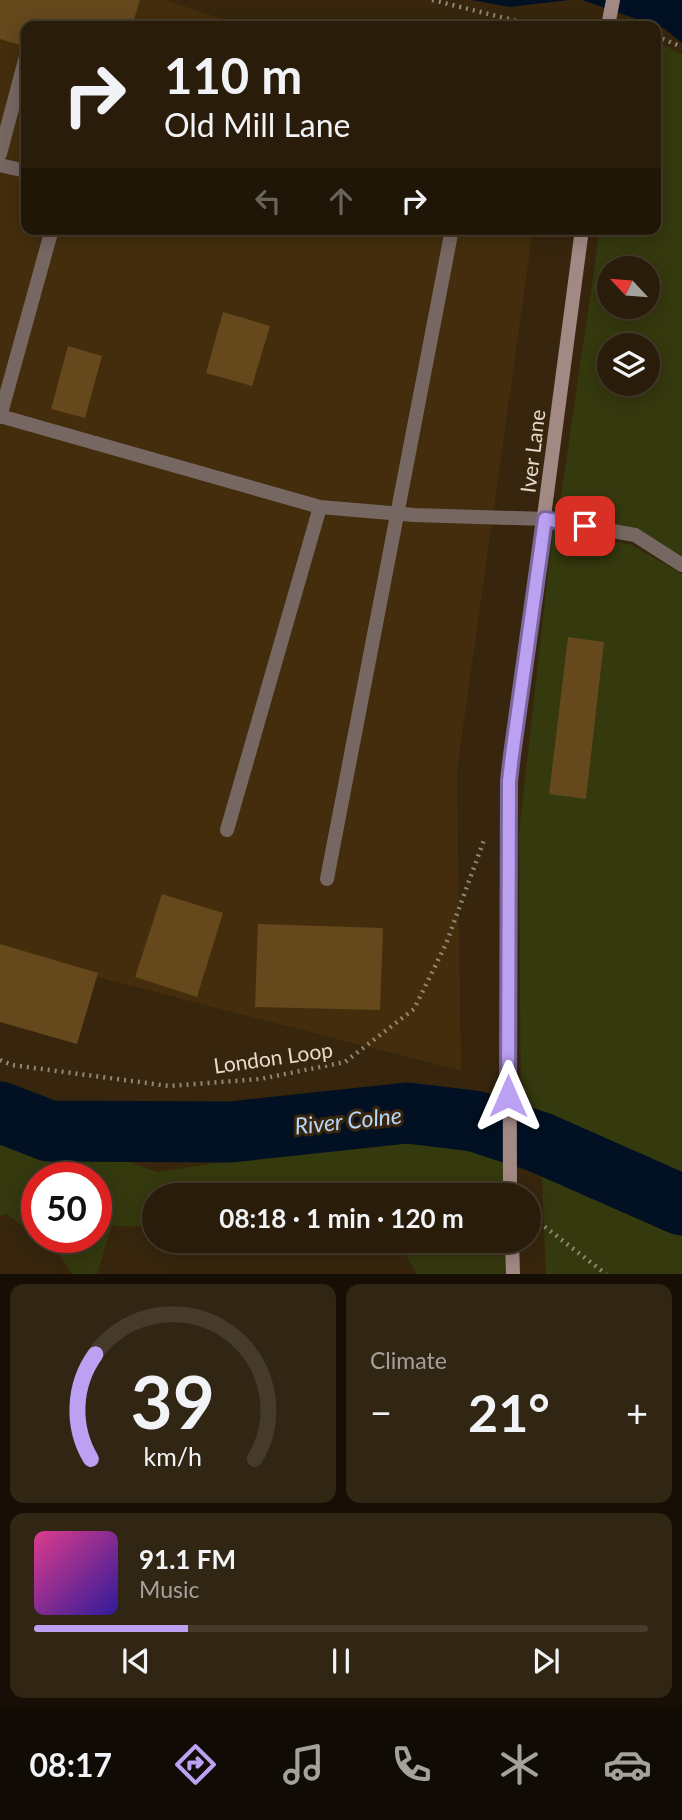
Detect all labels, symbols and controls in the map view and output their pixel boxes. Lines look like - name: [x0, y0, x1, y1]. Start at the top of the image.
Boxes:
- text: 110 m: [164, 46, 302, 104]
- icon: right: [49, 49, 140, 140]
- text: Old Mill Lane: [164, 105, 351, 144]
- icon: left: [249, 182, 287, 220]
- icon: ahead: [322, 182, 360, 220]
- icon: right: [395, 182, 433, 220]
- north arrow: [597, 256, 660, 318]
- map controls: [597, 256, 660, 396]
- button: layers: [597, 333, 660, 396]
- street label: Iver Lane: [514, 408, 550, 494]
- pin: [555, 496, 615, 556]
- icon: arrive: [566, 507, 604, 545]
- street label: London Loop: [212, 1036, 334, 1078]
- position arrow: [471, 1059, 545, 1133]
- water label: River Colne: [293, 1100, 403, 1140]
- speed limit sign: 50: [21, 1162, 112, 1253]
- text: 08:18 · 1 min · 120 m: [219, 1202, 464, 1234]
- text: Climate: [370, 1346, 447, 1374]
- text: 39: [131, 1358, 215, 1446]
- text: 21°: [468, 1381, 550, 1443]
- text: −: [370, 1389, 392, 1435]
- text: +: [626, 1389, 648, 1435]
- text: km/h: [144, 1441, 202, 1471]
- text: 91.1 FM: [139, 1543, 236, 1575]
- text: Music: [139, 1575, 199, 1603]
- icon: previous: [117, 1642, 155, 1680]
- icon: pause: [322, 1642, 360, 1680]
- icon: next: [527, 1642, 565, 1680]
- icon: directions: [171, 1740, 220, 1789]
- icon: music: [279, 1740, 328, 1789]
- icon: phone: [387, 1740, 436, 1789]
- icon: climate: [495, 1740, 544, 1789]
- icon: car: [603, 1740, 652, 1789]
- text: 08:17: [30, 1745, 112, 1784]

